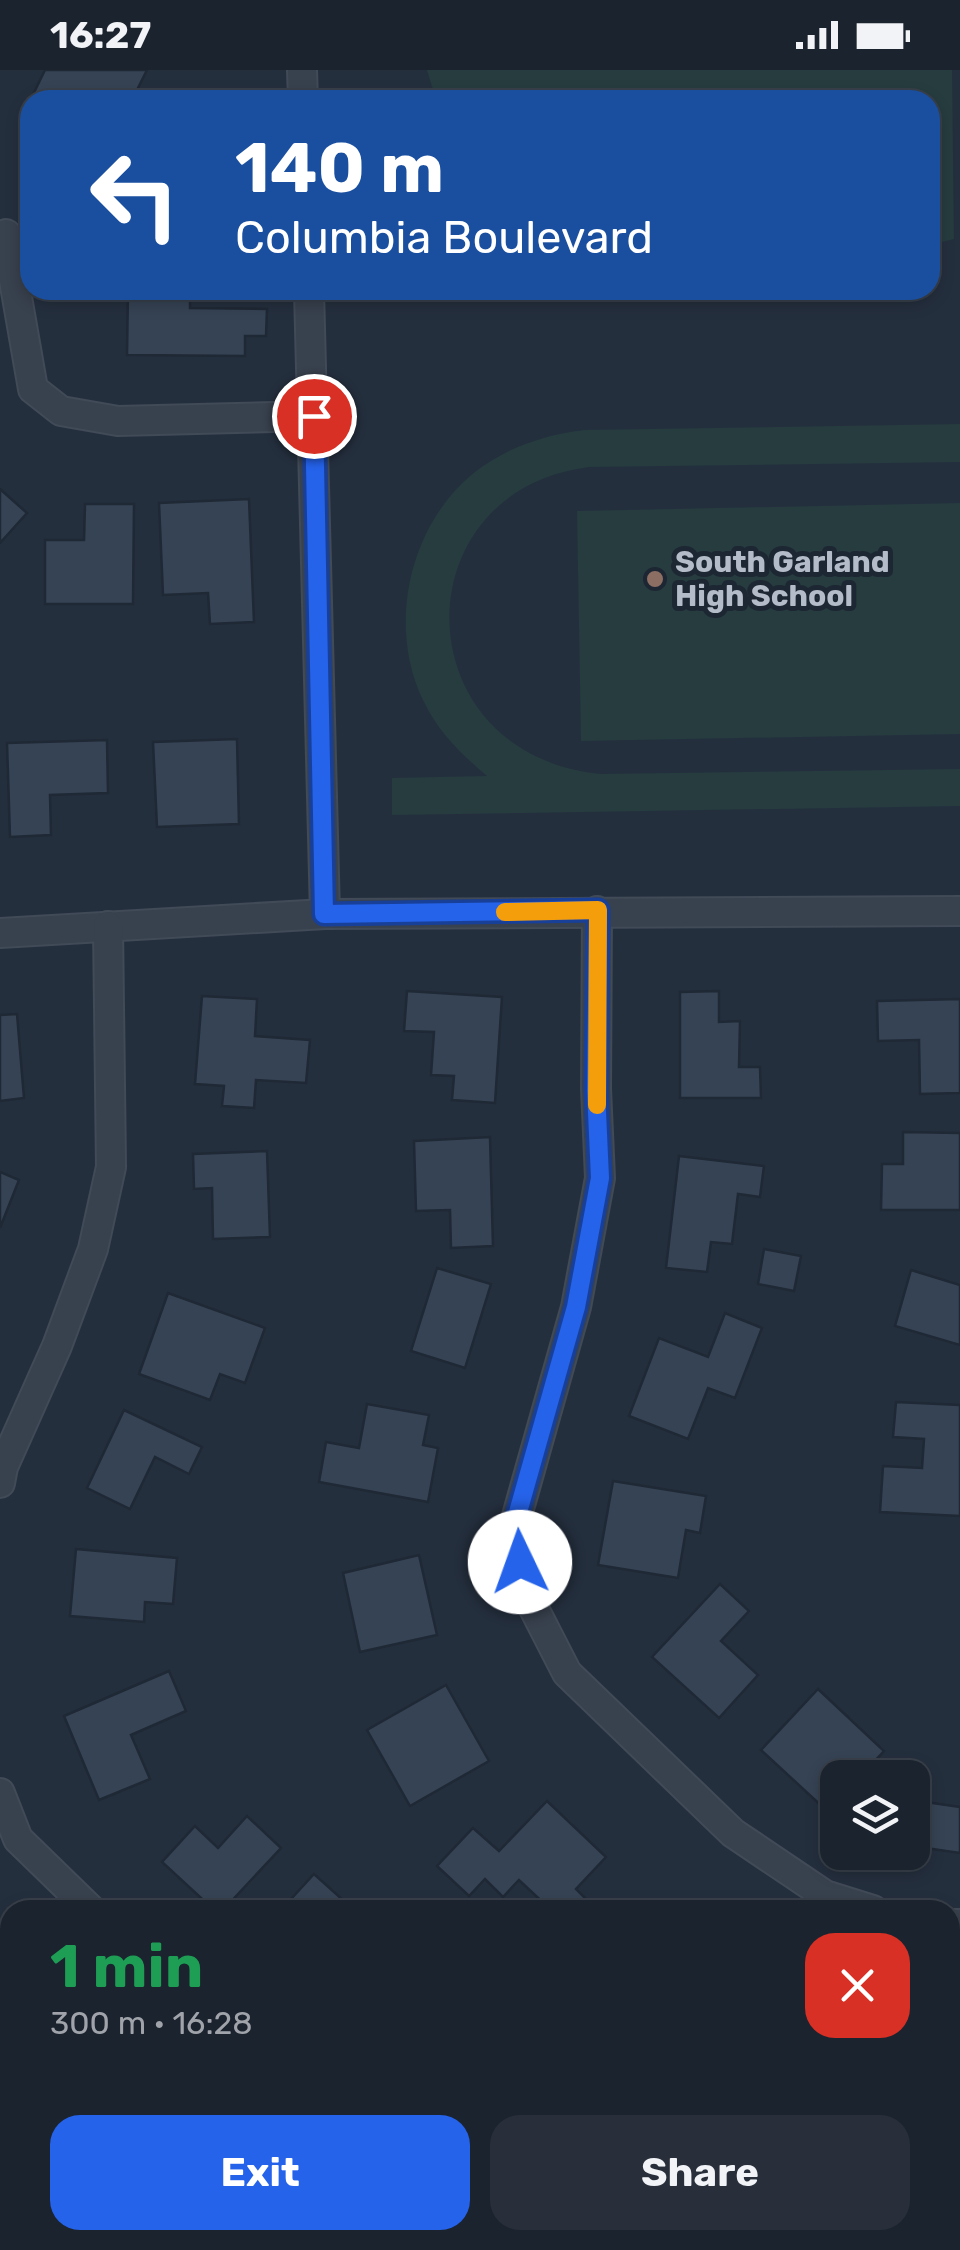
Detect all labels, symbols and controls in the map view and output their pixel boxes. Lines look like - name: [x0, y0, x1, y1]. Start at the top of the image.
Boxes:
- text: 16:27: [50, 12, 151, 58]
- text: 140 m: [235, 127, 444, 210]
- icon: left: [70, 130, 200, 260]
- text: Columbia Boulevard: [235, 211, 653, 264]
- pin: [272, 374, 357, 459]
- icon: arrive: [287, 389, 342, 444]
- place label: South Garland High School: [675, 544, 890, 614]
- marker: South Garland High School: [644, 568, 666, 590]
- position arrow: [468, 1510, 572, 1614]
- map controls: [820, 1760, 930, 1870]
- button: layers: [820, 1760, 930, 1870]
- text: 1 min: [50, 1931, 203, 2002]
- button: close: [805, 1933, 910, 2038]
- text: 300 m · 16:28: [50, 2004, 253, 2042]
- button: Exit: [50, 2115, 470, 2230]
- button: Share: [490, 2115, 910, 2230]

